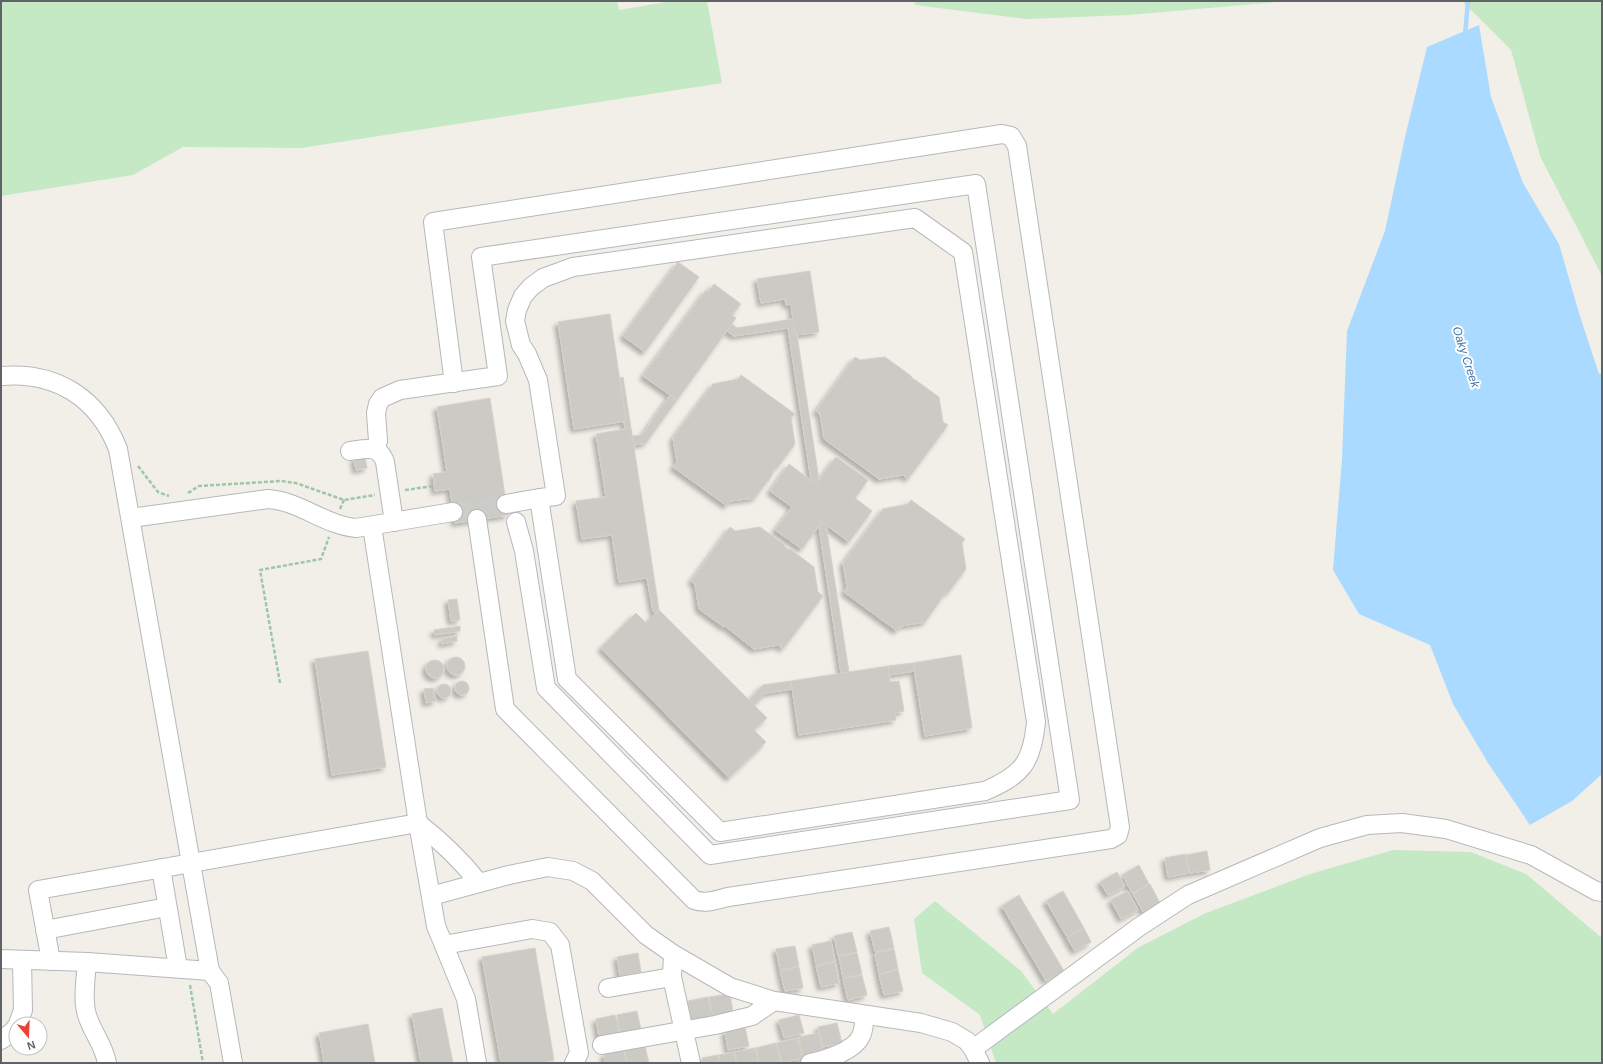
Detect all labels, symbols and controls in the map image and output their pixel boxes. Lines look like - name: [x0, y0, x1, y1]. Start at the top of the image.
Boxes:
- water label: Oaky Creek: [1450, 325, 1483, 390]
- north arrow: [8, 1016, 48, 1056]
- text: N: [25, 1038, 37, 1052]

